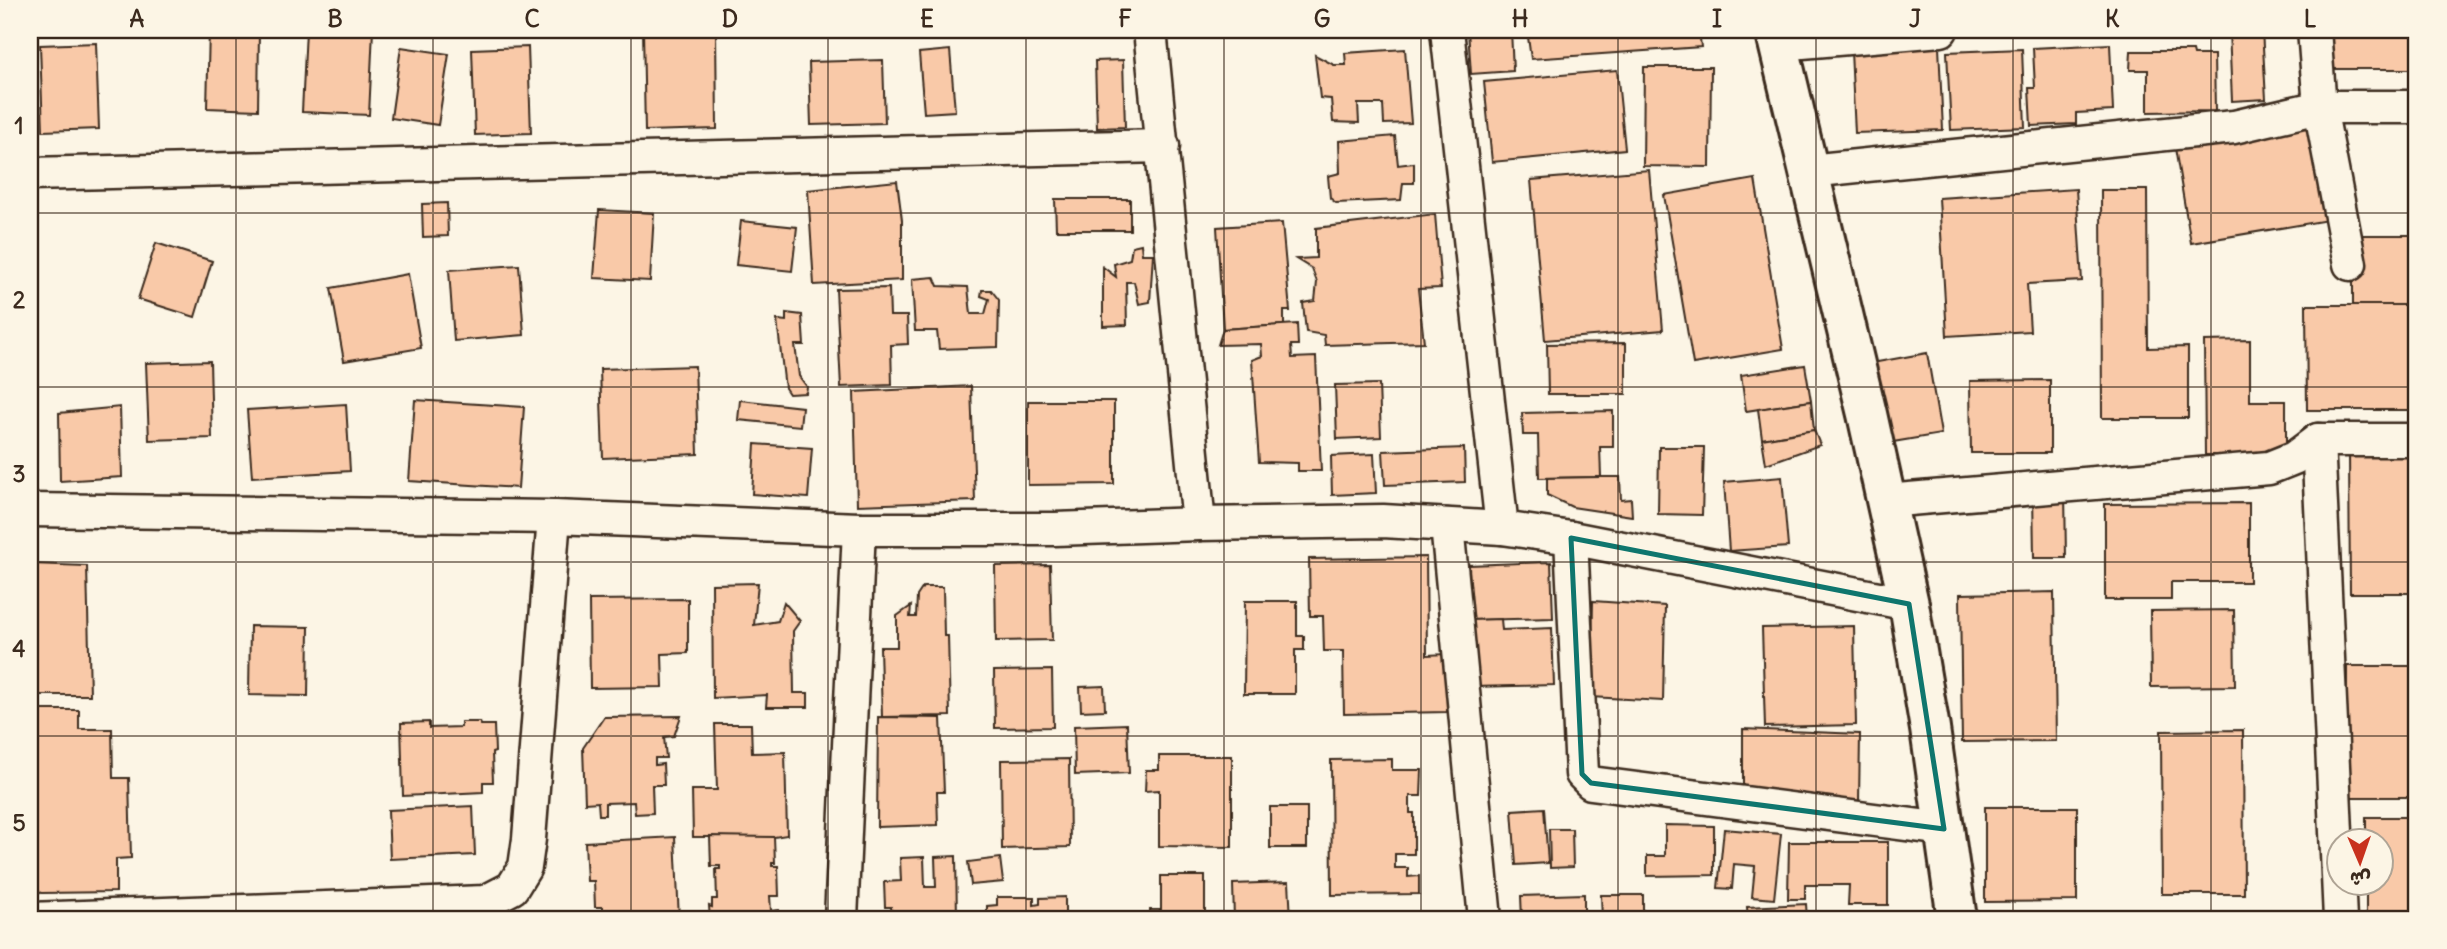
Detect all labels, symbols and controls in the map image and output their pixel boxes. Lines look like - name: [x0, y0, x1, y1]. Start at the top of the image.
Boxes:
- text: A: [130, 4, 145, 33]
- text: B: [327, 4, 343, 33]
- text: C: [524, 4, 540, 33]
- text: D: [722, 4, 738, 33]
- text: E: [920, 4, 934, 33]
- text: F: [1118, 4, 1132, 33]
- text: G: [1314, 4, 1330, 33]
- text: H: [1512, 4, 1528, 33]
- text: I: [1712, 4, 1722, 33]
- text: J: [1909, 4, 1921, 33]
- text: K: [2105, 4, 2120, 33]
- text: L: [2304, 4, 2317, 33]
- text: 1: [14, 111, 24, 140]
- text: 2: [13, 285, 26, 314]
- text: 3: [12, 459, 26, 488]
- text: 4: [12, 634, 26, 663]
- text: 5: [12, 808, 26, 837]
- north arrow: [2324, 827, 2394, 897]
- text: ش: [2350, 867, 2371, 891]

